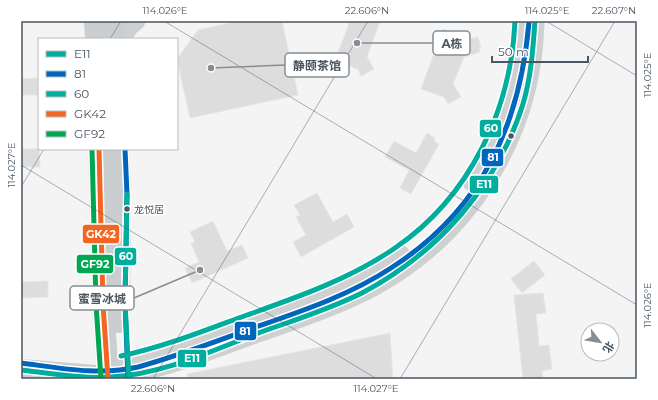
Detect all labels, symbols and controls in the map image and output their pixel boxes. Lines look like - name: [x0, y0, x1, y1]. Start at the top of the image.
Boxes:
- text: 114.026°E: [142, 4, 188, 17]
- text: 22.606°N: [345, 4, 389, 17]
- text: 114.025°E: [525, 4, 570, 17]
- text: 22.607°N: [592, 4, 636, 17]
- callout: A栋: [433, 31, 470, 55]
- text: A栋: [440, 36, 463, 51]
- legend: [38, 38, 178, 150]
- scale bar: [492, 38, 588, 64]
- text: 50 m: [498, 44, 529, 59]
- text: E11: [74, 46, 91, 61]
- text: 114.025°E: [641, 52, 654, 97]
- callout: 静颐茶馆: [285, 53, 349, 77]
- text: 静颐茶馆: [293, 58, 341, 73]
- text: 81: [74, 66, 86, 81]
- text: 60: [74, 86, 89, 101]
- text: GK42: [74, 106, 106, 121]
- line badge: 60: [479, 119, 502, 138]
- text: 60: [484, 121, 499, 135]
- text: GF92: [74, 126, 105, 141]
- unlabelled marker: [506, 131, 516, 141]
- text: 114.027°E: [5, 142, 18, 188]
- line badge: 81: [481, 148, 504, 167]
- text: 81: [487, 150, 499, 164]
- line badge: E11: [469, 175, 499, 194]
- text: E11: [476, 177, 492, 191]
- place label: 龙悦居: [134, 203, 164, 216]
- marker: 龙悦居: [122, 204, 132, 214]
- line badge: GK42: [82, 224, 120, 244]
- text: GK42: [86, 227, 117, 241]
- line badge: 60: [114, 247, 137, 266]
- text: 60: [119, 249, 134, 263]
- line badge: GF92: [76, 254, 114, 274]
- text: GF92: [80, 257, 110, 271]
- text: 114.026°E: [641, 282, 654, 328]
- callout: 蜜雪冰城: [70, 286, 134, 310]
- text: 蜜雪冰城: [78, 291, 126, 306]
- line badge: 81: [234, 321, 257, 341]
- north arrow: [580, 322, 620, 362]
- text: 81: [239, 324, 251, 338]
- text: 北: [600, 339, 617, 355]
- line badge: E11: [177, 349, 207, 368]
- text: E11: [184, 351, 200, 365]
- text: 22.606°N: [131, 382, 175, 395]
- text: 114.027°E: [353, 382, 399, 395]

